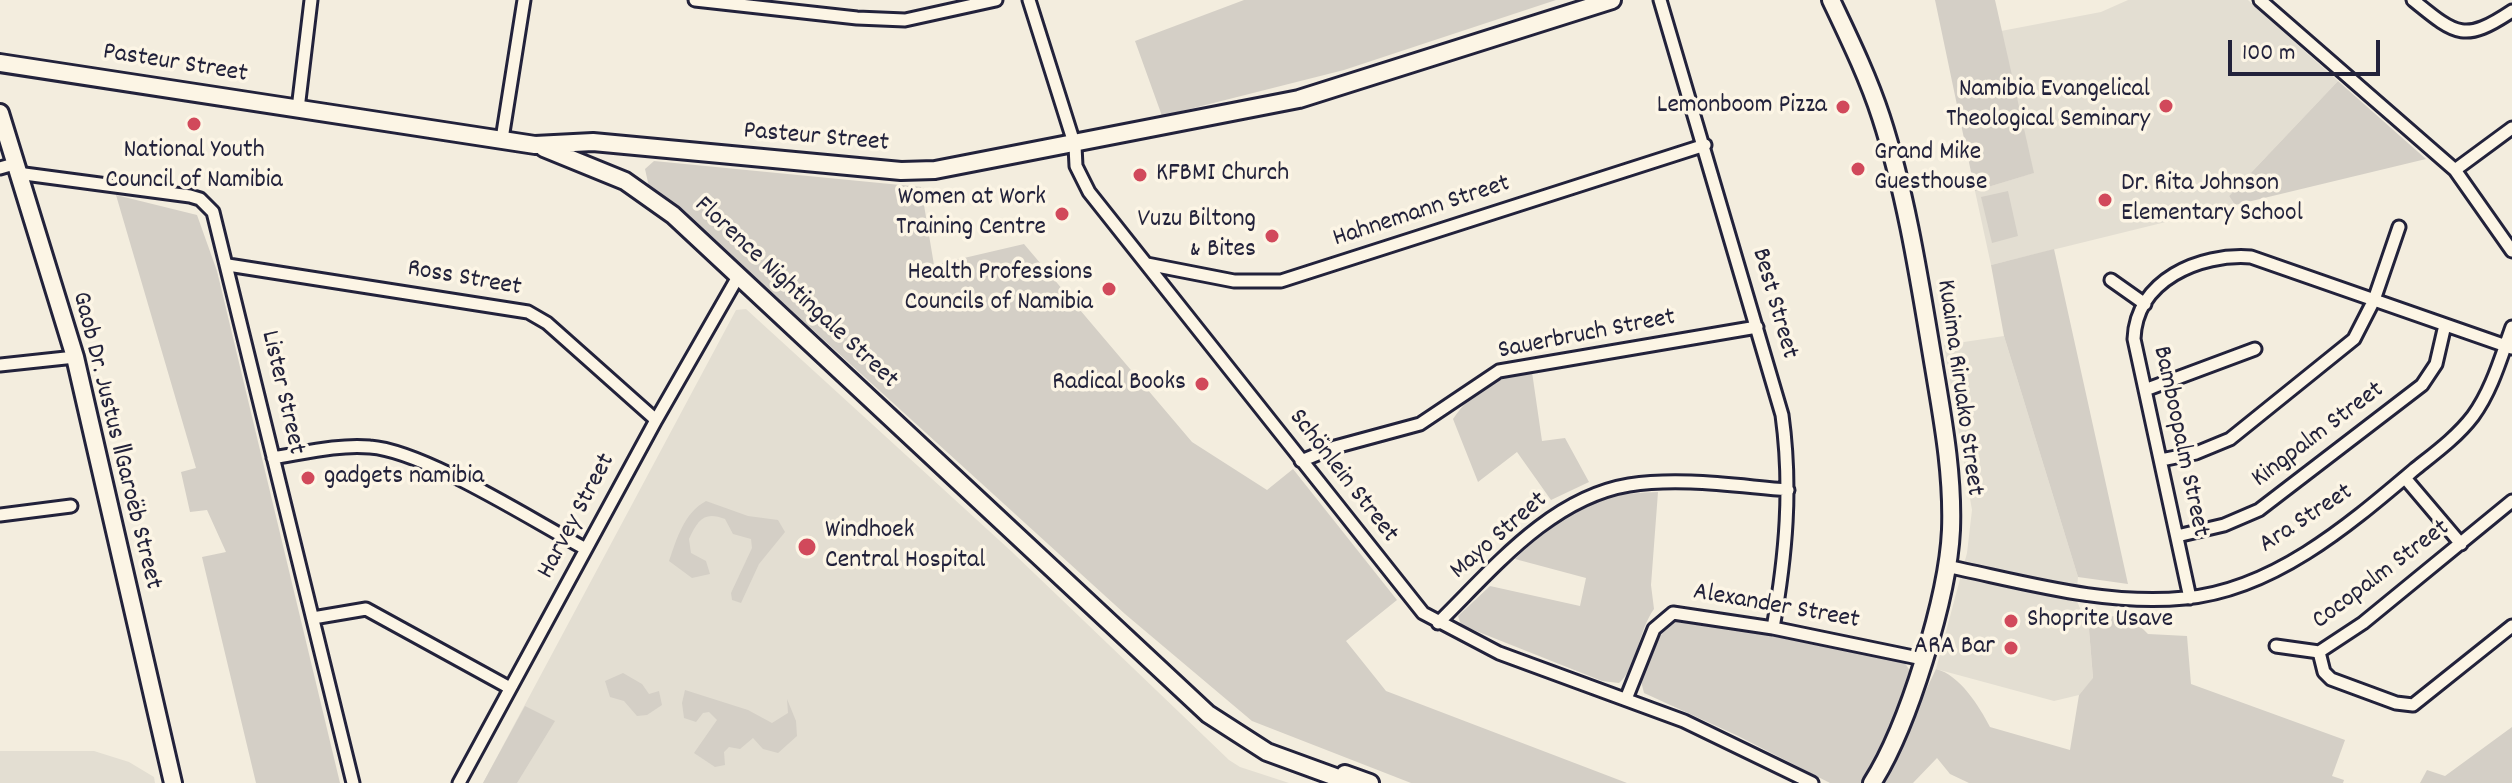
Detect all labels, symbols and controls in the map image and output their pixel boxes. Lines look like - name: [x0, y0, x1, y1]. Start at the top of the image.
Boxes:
- scale bar: [2232, 24, 2384, 74]
- text: 100 m: [2242, 37, 2295, 71]
- street label: Pasteur Street: [100, 38, 250, 92]
- place label: Namibia Evangelical Theological Seminary: [1946, 75, 2150, 136]
- place label: Lemonboom Pizza: [1657, 91, 1827, 123]
- marker: Namibia Evangelical Theological Seminary: [2157, 97, 2175, 115]
- marker: Lemonboom Pizza: [1834, 98, 1852, 116]
- marker: National Youth Council of Namibia: [185, 115, 203, 133]
- street label: Pasteur Street: [742, 117, 890, 161]
- place label: National Youth Council of Namibia: [105, 136, 283, 198]
- place label: Grand Mike Guesthouse: [1874, 138, 1987, 200]
- place label: KFBMI Church: [1156, 159, 1289, 191]
- marker: Grand Mike Guesthouse: [1849, 160, 1867, 178]
- marker: KFBMI Church: [1131, 166, 1149, 184]
- place label: Dr. Rita Johnson Elementary School: [2121, 169, 2303, 230]
- street label: Hahnemann Street: [1330, 170, 1514, 256]
- place label: Women at Work Training Centre: [896, 183, 1046, 244]
- street label: Florence Nightingale Street: [686, 191, 904, 397]
- marker: Dr. Rita Johnson Elementary School: [2096, 191, 2114, 209]
- marker: Women at Work Training Centre: [1053, 205, 1071, 223]
- place label: Vuzu Biltong & Bites: [1137, 205, 1256, 266]
- marker: Vuzu Biltong & Bites: [1263, 227, 1281, 245]
- street label: Best Street: [1742, 245, 1804, 363]
- street label: Ross Street: [405, 255, 523, 305]
- place label: Health Professions Councils of Namibia: [905, 258, 1093, 320]
- street label: Kuaima Riruako Street: [1927, 278, 1989, 498]
- marker: Health Professions Councils of Namibia: [1100, 280, 1118, 298]
- street label: Gaob Dr. Justus ǁGaroëb Street: [63, 289, 167, 593]
- street label: Sauerbruch Street: [1496, 304, 1678, 368]
- street label: Lister Street: [252, 328, 310, 458]
- street label: Bamboopalm Street: [2144, 344, 2214, 540]
- place label: Radical Books: [1052, 368, 1186, 400]
- marker: Radical Books: [1193, 375, 1211, 393]
- street label: Kingpalm Street: [2247, 376, 2391, 496]
- street label: Schönlein Street: [1280, 404, 1404, 550]
- street label: Harvey Street: [532, 449, 624, 585]
- place label: gadgets namibia: [324, 462, 484, 494]
- marker: gadgets namibia: [299, 469, 317, 487]
- street label: Ara Street: [2254, 478, 2360, 562]
- street label: Mayo Street: [1445, 486, 1555, 588]
- street label: Cocopalm Street: [2307, 514, 2457, 638]
- place label: Windhoek Central Hospital: [825, 516, 985, 578]
- marker: Windhoek Central Hospital: [796, 536, 818, 558]
- street label: Alexander Street: [1691, 578, 1861, 638]
- place label: Shoprite Usave: [2027, 605, 2173, 637]
- marker: Shoprite Usave: [2002, 612, 2020, 630]
- place label: ARA Bar: [1914, 632, 1995, 664]
- marker: ARA Bar: [2002, 639, 2020, 657]

